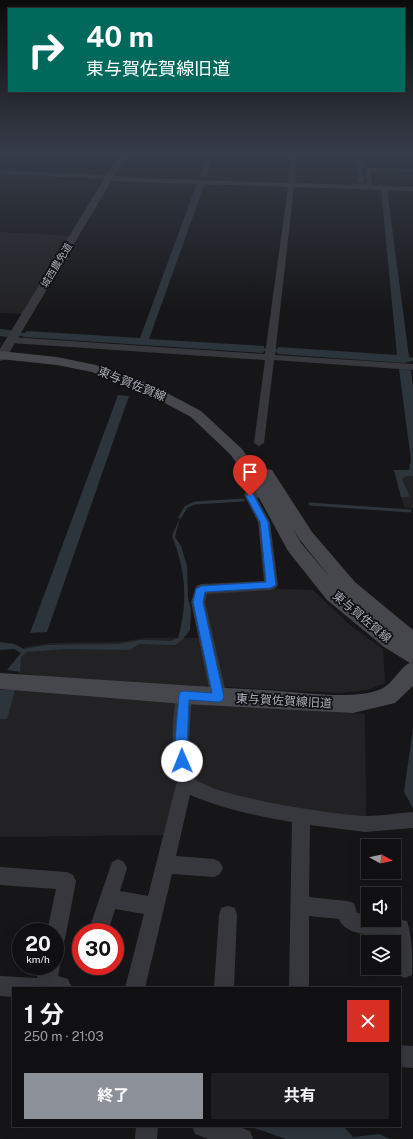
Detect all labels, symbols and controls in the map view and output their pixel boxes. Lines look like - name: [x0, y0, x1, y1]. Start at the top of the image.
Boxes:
- text: 40 m: [86, 20, 154, 53]
- icon: right: [20, 24, 72, 76]
- text: 東与賀佐賀線旧道: [86, 58, 230, 79]
- street label: 城西農免道: [38, 240, 74, 290]
- street label: 東与賀佐賀線: [96, 364, 168, 404]
- pin: [233, 455, 267, 496]
- icon: arrive: [239, 461, 261, 483]
- street label: 東与賀佐賀線: [330, 588, 394, 646]
- street label: 東与賀佐賀線旧道: [236, 691, 332, 711]
- position arrow: [161, 740, 203, 782]
- north arrow: [361, 839, 401, 879]
- map controls: [361, 839, 401, 975]
- button: sound: [361, 887, 401, 927]
- speed limit sign: 30: [72, 923, 124, 975]
- text: 20: [25, 932, 51, 956]
- button: layers: [361, 935, 401, 975]
- text: km/h: [26, 953, 50, 965]
- text: 1 分: [24, 1000, 64, 1028]
- button: close: [347, 1000, 389, 1042]
- text: 250 m · 21:03: [24, 1029, 104, 1044]
- button: 終了: [24, 1073, 203, 1119]
- button: 共有: [211, 1073, 389, 1119]

